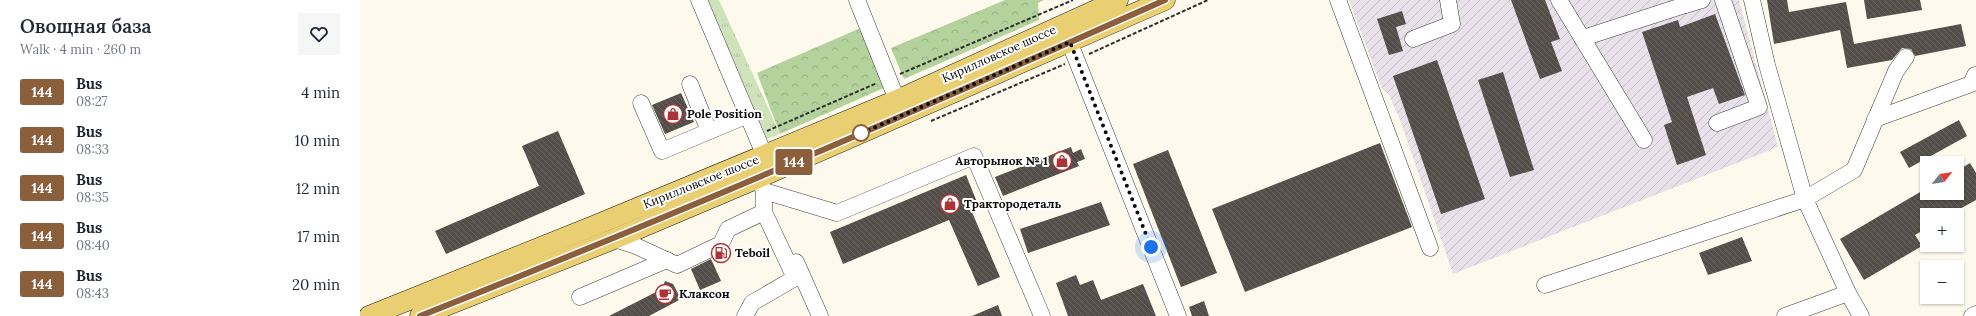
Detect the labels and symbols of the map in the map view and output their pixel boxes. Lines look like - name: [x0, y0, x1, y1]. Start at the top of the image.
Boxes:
- street label: Кирилловское шоссе: [939, 21, 1059, 86]
- shop icon: Pole Position: [662, 103, 684, 125]
- place label: Pole Position: [687, 106, 762, 121]
- unlabelled marker: [852, 124, 870, 142]
- line badge: 144: [771, 149, 817, 175]
- shop icon: Авторынок № 1: [1051, 150, 1073, 172]
- street label: Кирилловское шоссе: [641, 151, 761, 212]
- place label: Авторынок № 1: [955, 153, 1048, 168]
- north arrow: [1920, 156, 1964, 200]
- shop icon: Трактородеталь: [939, 193, 961, 215]
- place label: Трактородеталь: [964, 196, 1062, 211]
- your location: [1141, 237, 1161, 257]
- fuel station icon: Teboil: [710, 242, 732, 264]
- place label: Teboil: [735, 245, 770, 260]
- cafe icon: Клаксон: [654, 283, 676, 305]
- place label: Клаксон: [679, 286, 730, 301]

